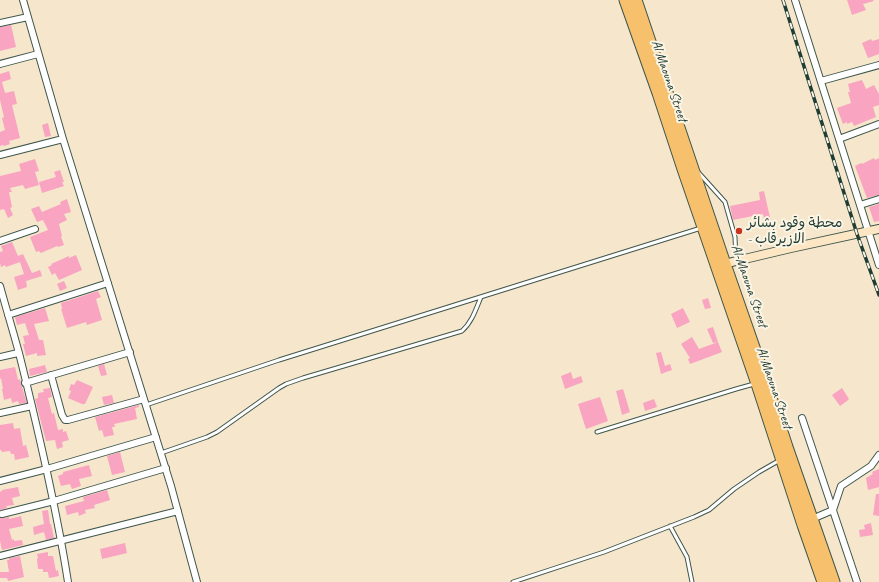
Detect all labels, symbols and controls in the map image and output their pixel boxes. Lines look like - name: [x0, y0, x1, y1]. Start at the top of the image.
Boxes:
- street label: Al Maouna Street: [647, 38, 691, 124]
- place label: محطة وقود بشائر - الازيرقاب: [747, 215, 842, 248]
- marker: محطة وقود بشائر - الازيرقاب: [734, 226, 744, 236]
- street label: Al-Maouna Street: [727, 242, 771, 330]
- street label: Al Maouna Street: [752, 345, 796, 431]

